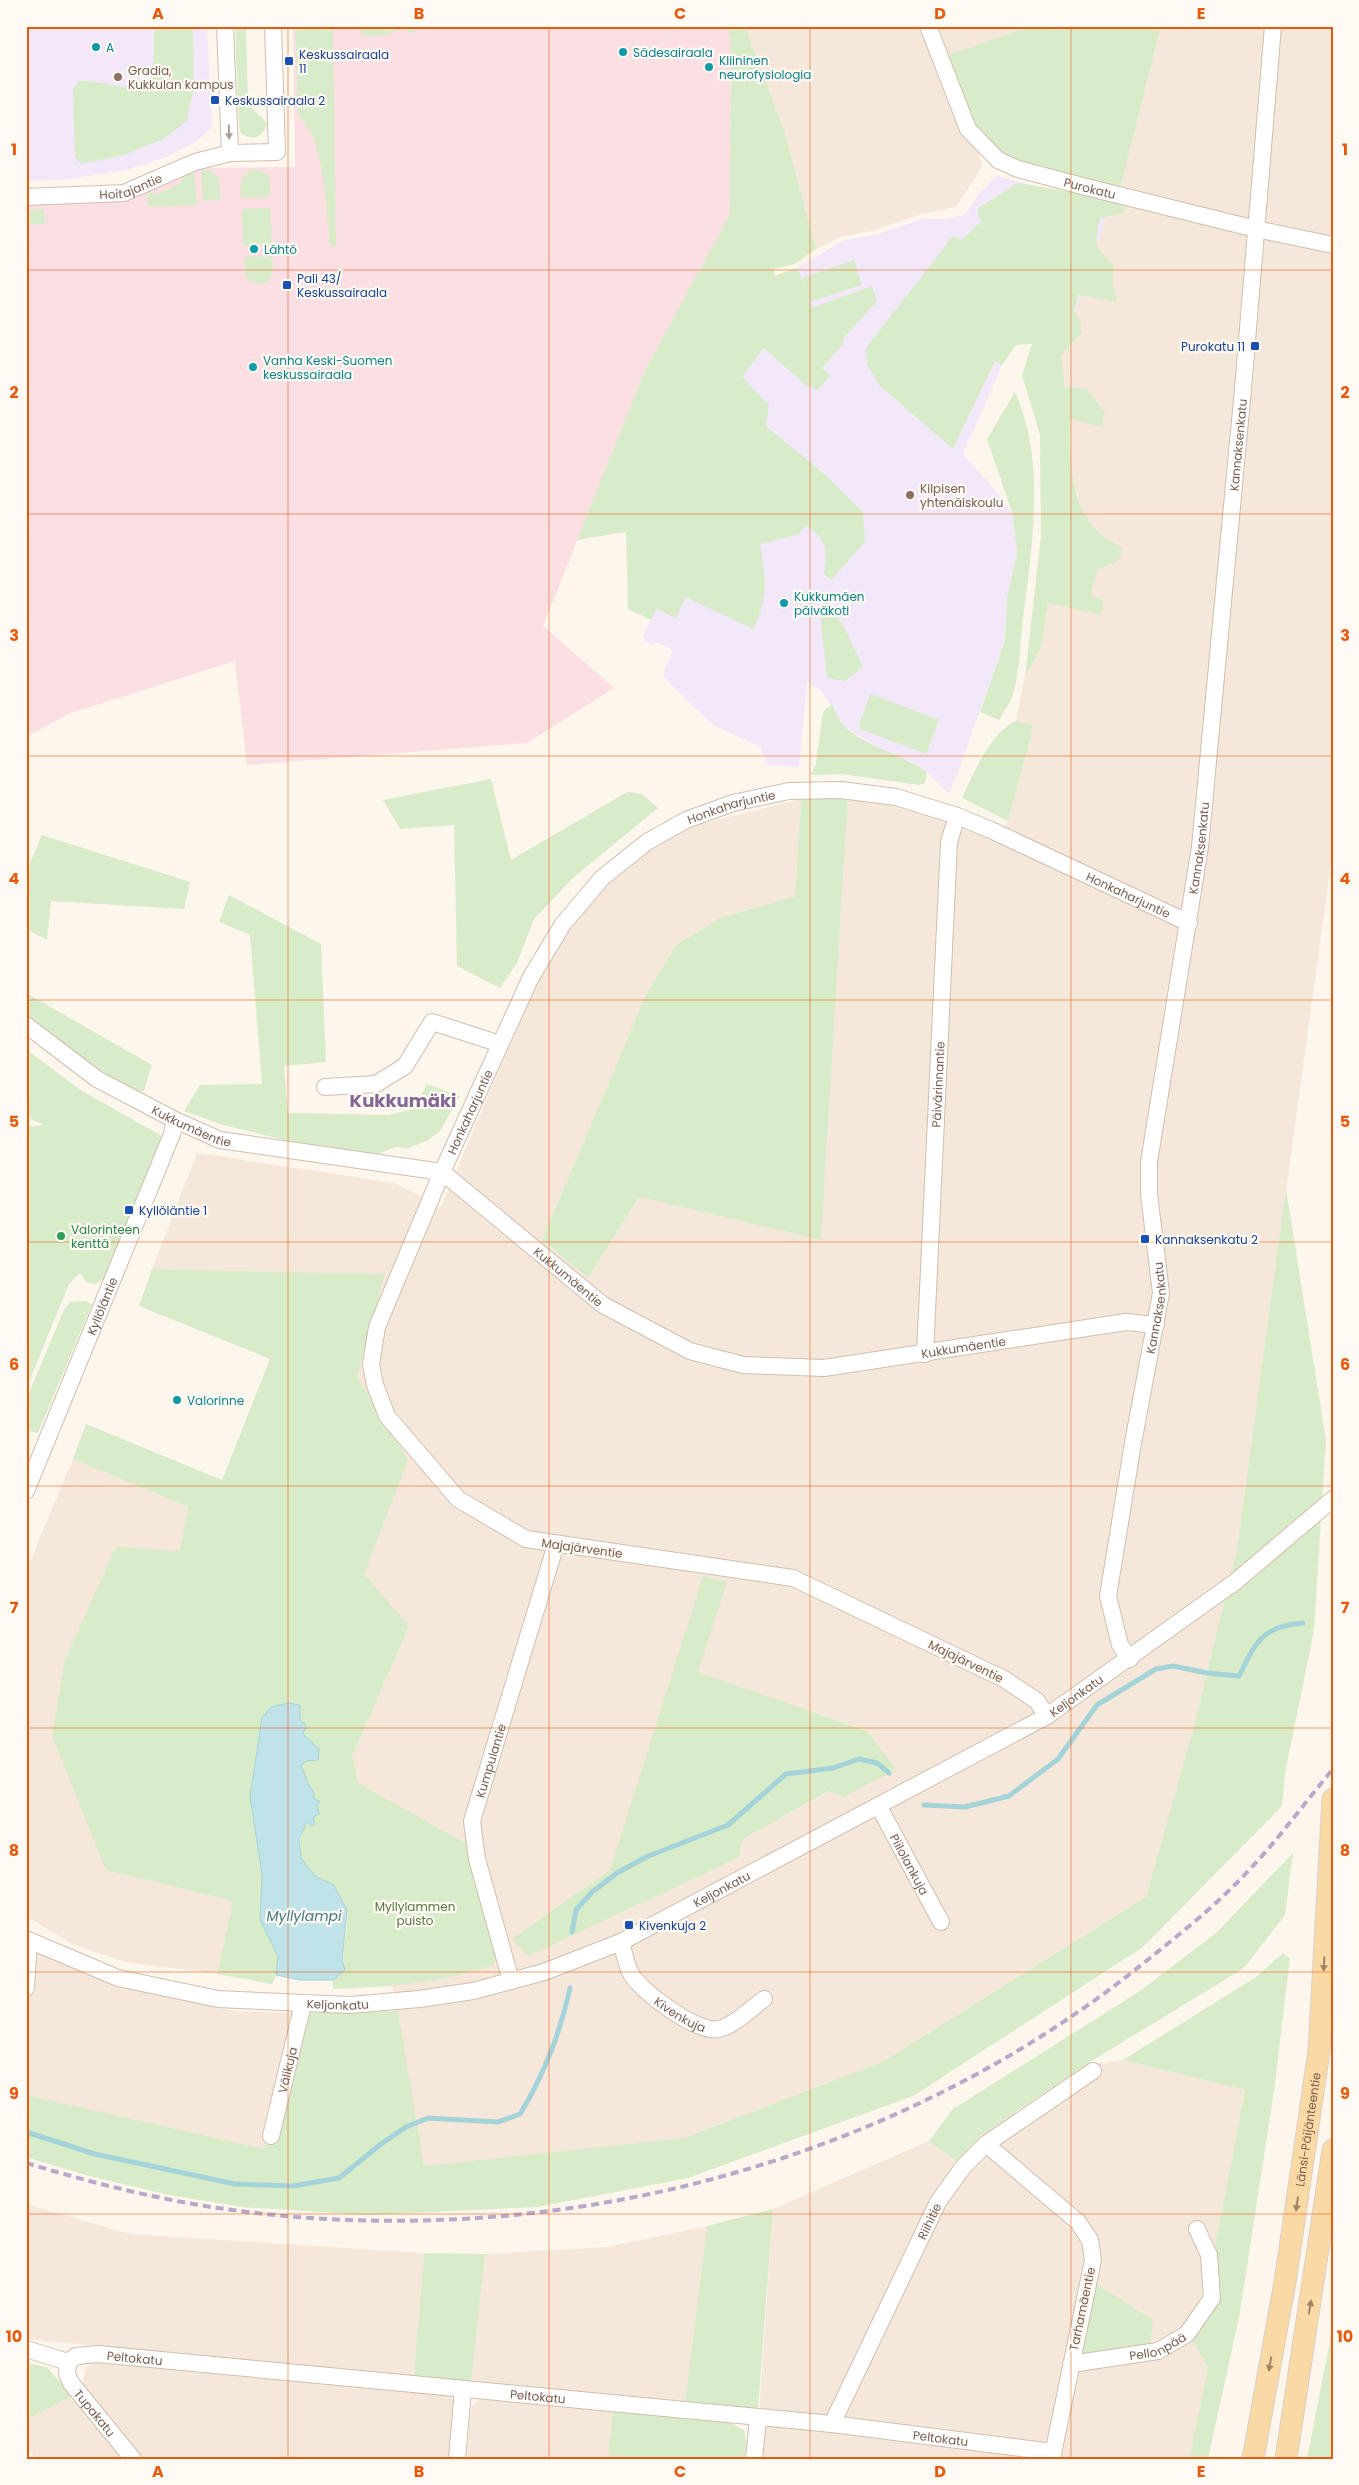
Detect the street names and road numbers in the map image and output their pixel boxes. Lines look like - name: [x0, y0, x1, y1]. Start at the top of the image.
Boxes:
- street label: Hoitajantie: [99, 169, 164, 202]
- street label: Purokatu: [1062, 173, 1118, 203]
- street label: Kannaksenkatu: [1225, 398, 1251, 492]
- street label: Honkaharjuntie: [685, 786, 777, 827]
- street label: Kannaksenkatu: [1184, 801, 1213, 895]
- street label: Honkaharjuntie: [1084, 867, 1173, 922]
- street label: Päivärinnantie: [927, 1041, 948, 1128]
- street label: Honkaharjuntie: [443, 1067, 496, 1157]
- street label: Kukkumäentie: [149, 1101, 232, 1150]
- street label: Kukkumäentie: [530, 1243, 607, 1310]
- street label: Kannaksenkatu: [1141, 1261, 1170, 1355]
- street label: Kyllöläntie: [82, 1274, 121, 1337]
- street label: Kukkumäentie: [920, 1332, 1007, 1362]
- street label: Majajärventie: [540, 1534, 624, 1562]
- street label: Majajärventie: [926, 1635, 1006, 1687]
- street label: Keljonkatu: [1046, 1670, 1106, 1720]
- street label: Kumpulantie: [471, 1722, 510, 1800]
- street label: Piilolankuja: [886, 1831, 933, 1898]
- street label: Keljonkatu: [690, 1867, 753, 1911]
- street label: Kivenkuja: [651, 1993, 708, 2036]
- street label: Keljonkatu: [306, 1995, 370, 2014]
- street label: Välikuja: [273, 2045, 301, 2095]
- street label: Länsi-Päijänteentie: [1291, 2071, 1324, 2188]
- street label: Riihitie: [913, 2200, 945, 2242]
- street label: Tarhamäentie: [1065, 2266, 1099, 2352]
- street label: Pellonpää: [1128, 2328, 1189, 2364]
- street label: Peltokatu: [106, 2346, 163, 2369]
- street label: Tupakatu: [71, 2385, 120, 2440]
- street label: Peltokatu: [509, 2385, 566, 2407]
- street label: Peltokatu: [912, 2426, 969, 2450]

